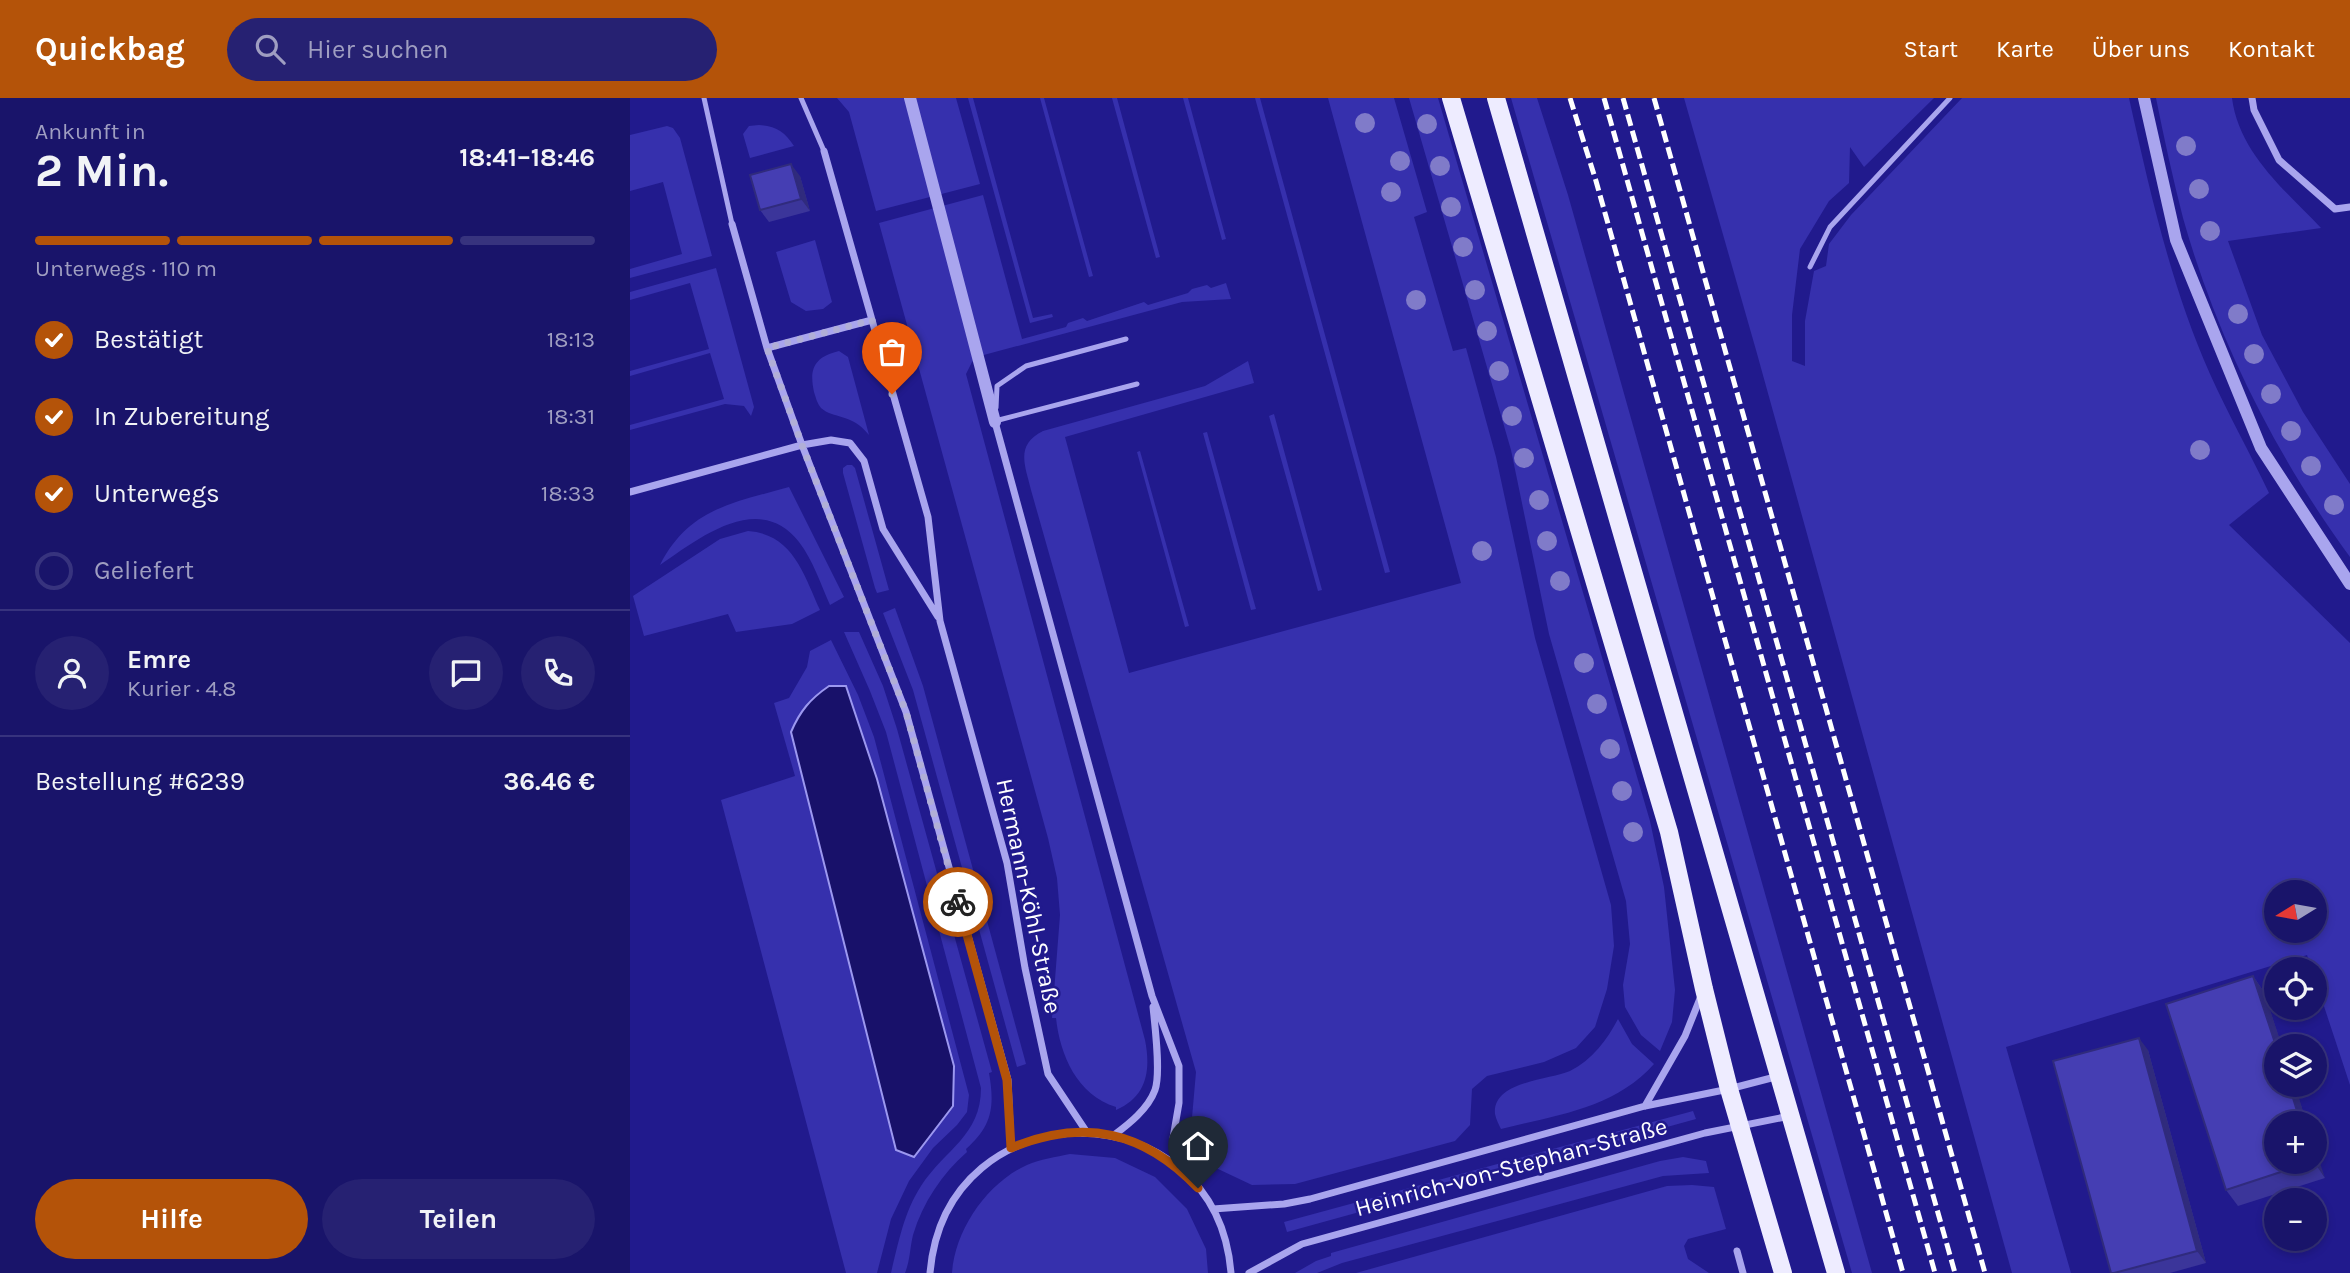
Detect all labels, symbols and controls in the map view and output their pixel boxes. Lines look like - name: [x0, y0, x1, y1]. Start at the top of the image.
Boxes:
- search box: [227, 18, 717, 81]
- text: Quickbag: [35, 30, 185, 68]
- icon: search: [251, 30, 289, 68]
- text: Hier suchen: [307, 34, 449, 65]
- text: Start: [1904, 35, 1958, 63]
- text: Karte: [1996, 35, 2054, 63]
- text: Über uns: [2092, 35, 2190, 63]
- text: Kontakt: [2228, 35, 2315, 63]
- text: Ankunft in: [35, 118, 146, 145]
- text: 18:41–18:46: [459, 142, 595, 173]
- text: 2 Min.: [35, 144, 168, 198]
- text: Unterwegs · 110 m: [35, 255, 217, 282]
- icon: check: [35, 321, 73, 359]
- pin: [862, 322, 922, 394]
- text: Bestätigt: [94, 324, 203, 355]
- text: 18:13: [547, 326, 595, 353]
- icon: bag: [873, 333, 911, 371]
- icon: check: [35, 398, 73, 436]
- text: In Zubereitung: [94, 401, 269, 432]
- text: 18:31: [547, 403, 595, 430]
- icon: check: [35, 475, 73, 513]
- text: Unterwegs: [94, 478, 220, 509]
- text: 18:33: [541, 480, 595, 507]
- text: Geliefert: [94, 555, 194, 586]
- button: person: [35, 636, 109, 710]
- button: chat: [429, 636, 503, 710]
- button: phone: [521, 636, 595, 710]
- text: Emre: [127, 644, 191, 675]
- text: Kurier · 4.8: [127, 675, 236, 702]
- text: Bestellung #6239: [35, 766, 245, 797]
- text: 36.46 €: [503, 766, 595, 797]
- street label: Hermann-Köhl-Straße: [990, 776, 1068, 1016]
- courier: [923, 867, 993, 937]
- north arrow: [2264, 880, 2328, 943]
- map controls: [2264, 880, 2327, 1251]
- icon: bike: [939, 883, 977, 921]
- button: locate: [2264, 957, 2327, 1020]
- button: layers: [2264, 1034, 2327, 1097]
- button: +: [2264, 1111, 2327, 1174]
- street label: Heinrich-von-Stephan-Straße: [1352, 1112, 1670, 1222]
- pin: [1168, 1116, 1228, 1188]
- icon: home: [1179, 1127, 1217, 1165]
- button: Hilfe: [35, 1179, 308, 1259]
- button: Teilen: [322, 1179, 595, 1259]
- button: −: [2264, 1188, 2327, 1251]

